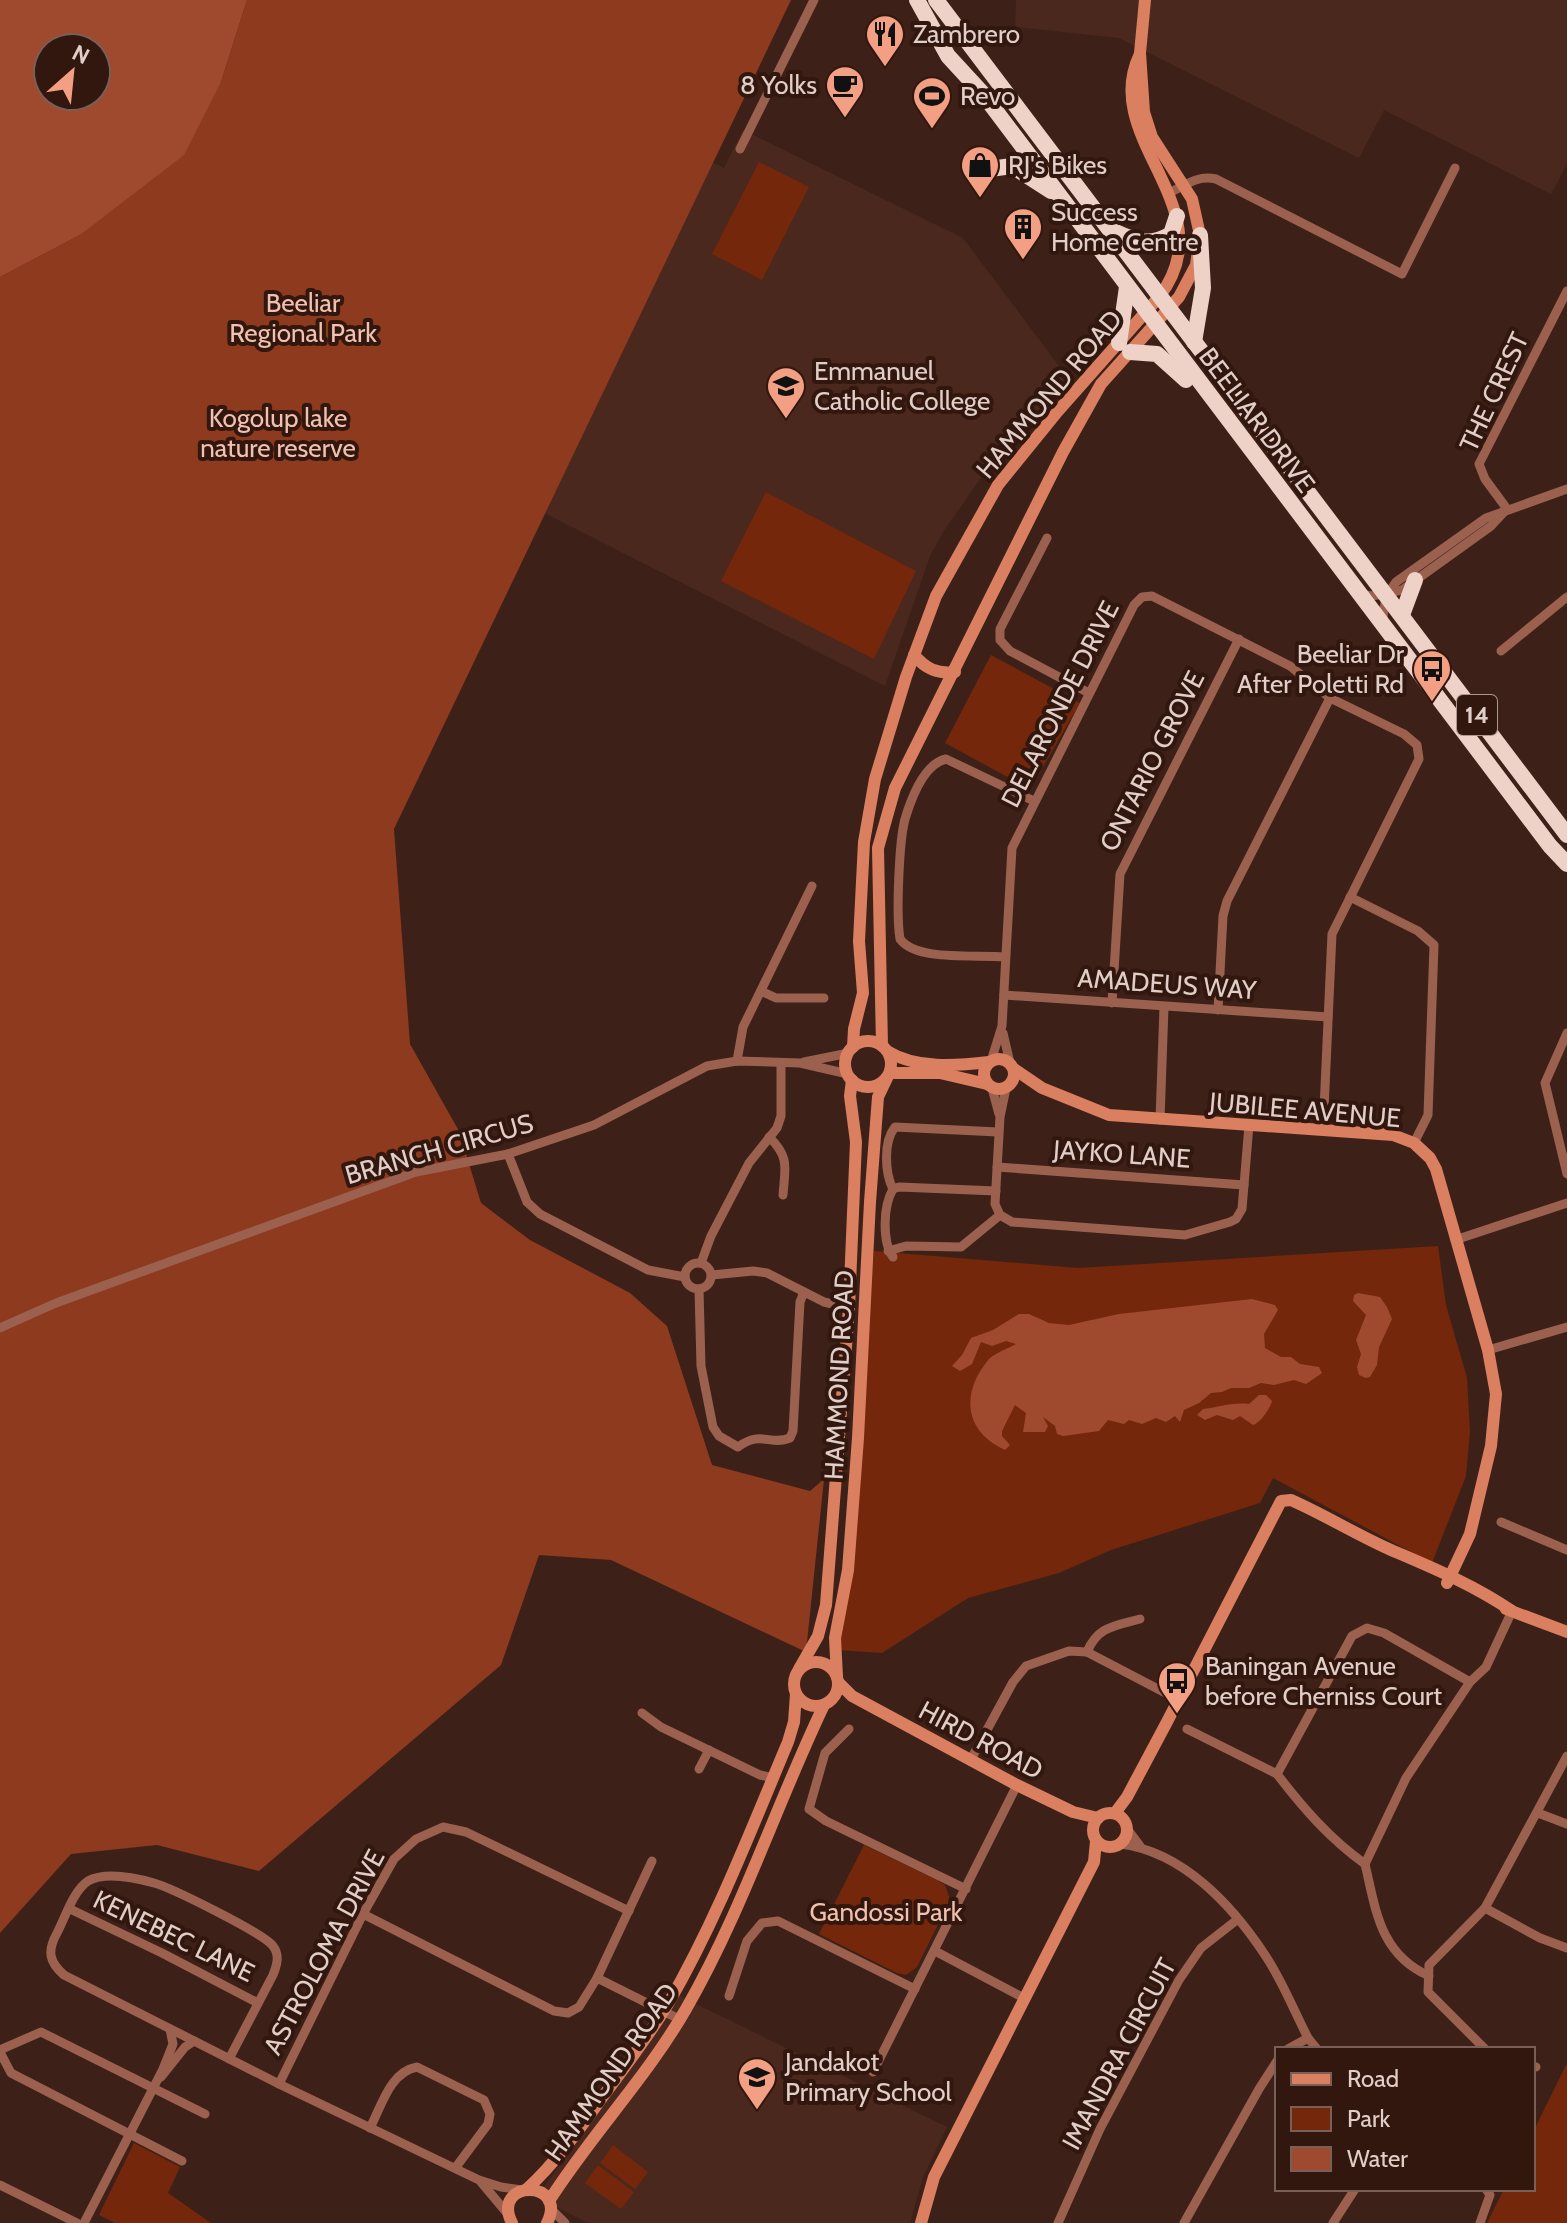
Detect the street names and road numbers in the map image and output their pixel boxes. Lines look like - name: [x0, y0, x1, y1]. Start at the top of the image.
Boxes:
- street label: HAMMOND ROAD: [969, 303, 1129, 485]
- street label: THE CREST: [1453, 327, 1536, 457]
- street label: BEELIAR DRIVE: [1192, 341, 1322, 499]
- street label: DELARONDE DRIVE: [994, 596, 1126, 812]
- street label: ONTARIO GROVE: [1093, 665, 1211, 857]
- road number: 14: [1457, 695, 1497, 735]
- street label: AMADEUS WAY: [1077, 962, 1258, 1006]
- street label: JUBILEE AVENUE: [1207, 1086, 1402, 1134]
- street label: BRANCH CIRCUS: [341, 1107, 537, 1191]
- street label: JAYKO LANE: [1051, 1133, 1192, 1175]
- street label: HAMMOND ROAD: [818, 1269, 860, 1481]
- street label: HIRD ROAD: [914, 1694, 1048, 1786]
- street label: ASTROLOMA DRIVE: [256, 1844, 392, 2060]
- street label: KENEBEC LANE: [88, 1883, 260, 1989]
- street label: IMANDRA CIRCUIT: [1055, 1953, 1183, 2155]
- street label: HAMMOND ROAD: [538, 1977, 684, 2167]

